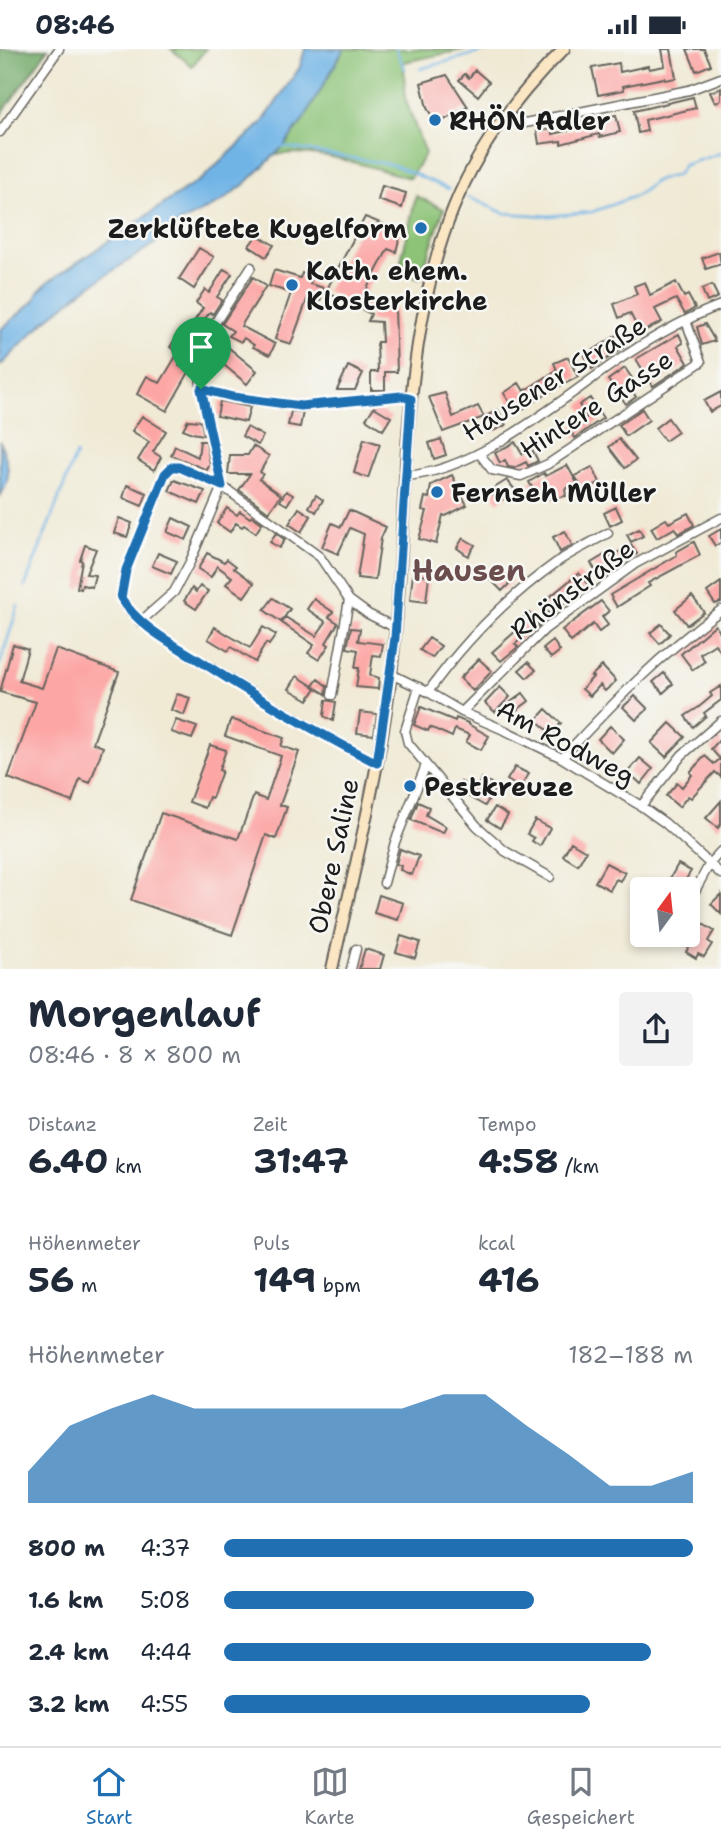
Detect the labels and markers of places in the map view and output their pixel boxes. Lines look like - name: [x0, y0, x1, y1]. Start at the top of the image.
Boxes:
- place label: RHÖN Adler: [449, 103, 611, 138]
- marker: RHÖN Adler: [427, 112, 443, 128]
- place label: Zerklüftete Kugelform: [108, 211, 407, 246]
- marker: Zerklüftete Kugelform: [413, 220, 429, 236]
- place label: Kath. ehem. Klosterkirche: [306, 253, 488, 318]
- marker: Kath. ehem. Klosterkirche: [284, 277, 300, 293]
- pin: [171, 317, 231, 389]
- place label: Fernseh Müller: [451, 475, 656, 510]
- marker: Fernseh Müller: [429, 484, 445, 500]
- place label: Pestkreuze: [424, 769, 574, 804]
- marker: Pestkreuze: [402, 778, 418, 794]

